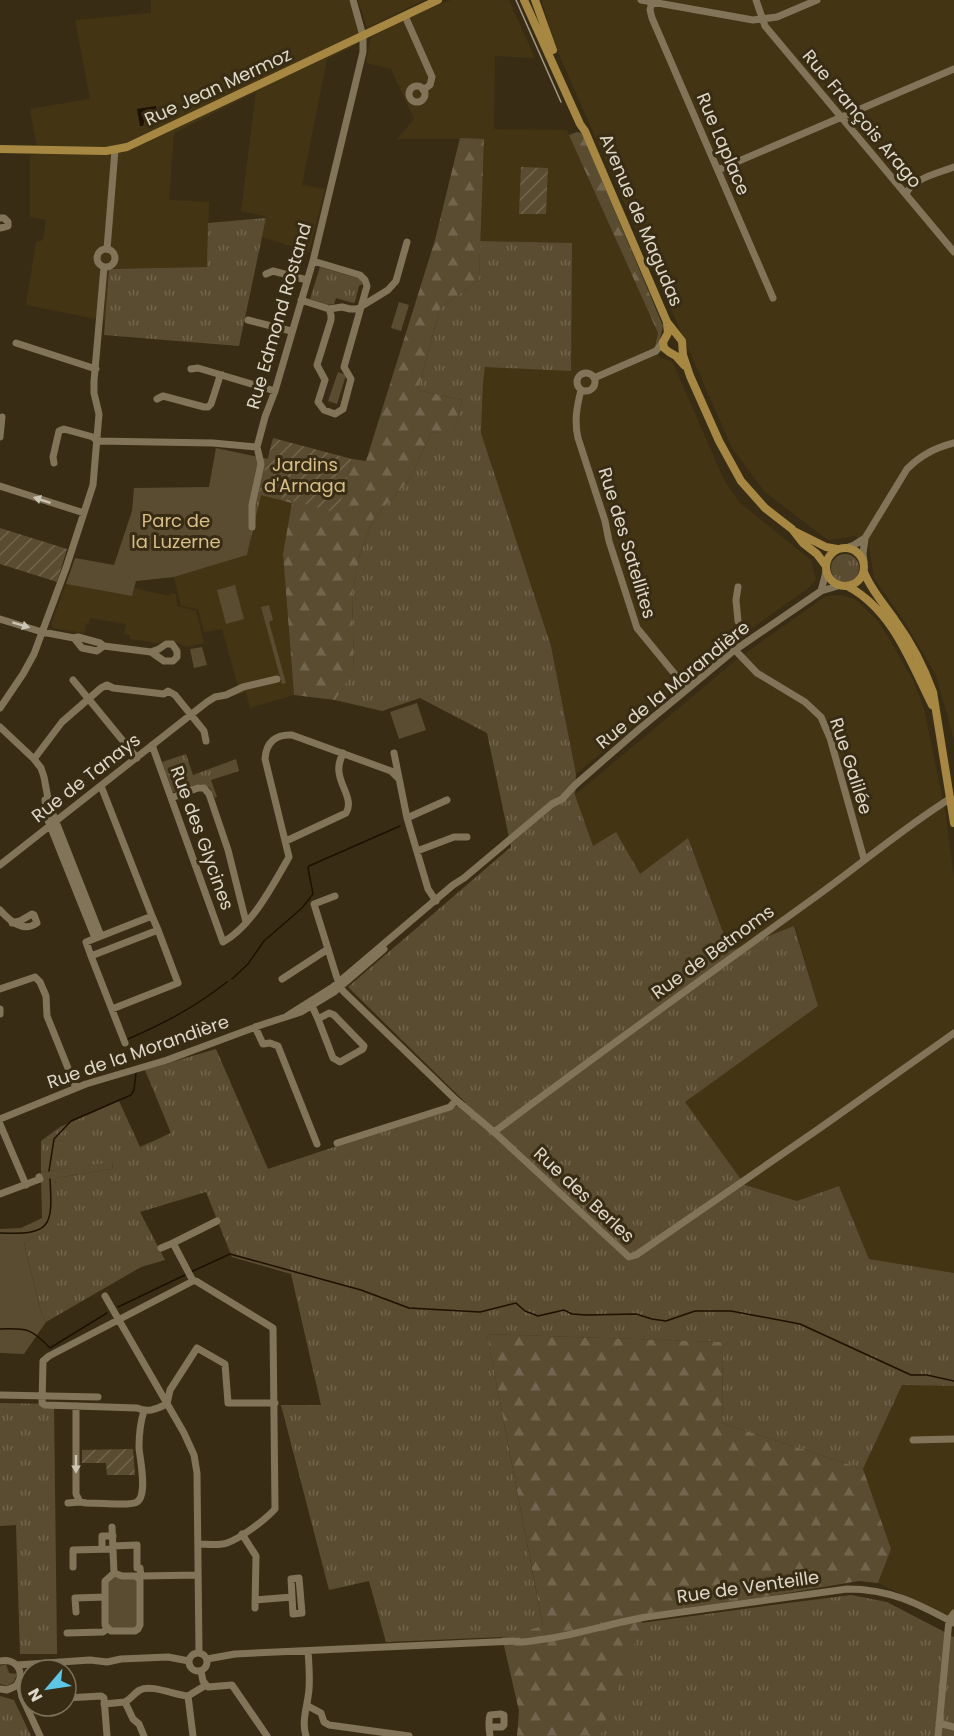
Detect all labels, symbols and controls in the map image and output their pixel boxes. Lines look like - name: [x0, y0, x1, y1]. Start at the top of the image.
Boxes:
- street label: Rue Jean Mermoz: [140, 42, 295, 132]
- street label: Rue François Arago: [797, 44, 928, 193]
- street label: Rue Laplace: [691, 89, 756, 199]
- street label: Avenue de Magudas: [594, 129, 689, 310]
- street label: Rue Edmond Rostand: [240, 220, 317, 412]
- park label: Jardins d'Arnaga: [264, 452, 346, 498]
- street label: Rue des Satellites: [593, 464, 662, 621]
- one-way arrow: [33, 495, 51, 504]
- park label: Parc de la Luzerne: [131, 508, 221, 554]
- street label: Rue de la Morandière: [591, 615, 755, 754]
- one-way arrow: [12, 621, 30, 630]
- street label: Rue Galilée: [824, 714, 879, 817]
- street label: Rue de Tanays: [26, 727, 145, 828]
- street label: Rue des Glycines: [165, 762, 240, 914]
- street label: Rue de Betnoms: [646, 898, 779, 1005]
- street label: Rue de la Morandière: [43, 1009, 232, 1094]
- street label: Rue des Berles: [528, 1141, 640, 1248]
- one-way arrow: [71, 1455, 81, 1474]
- street label: Rue de Venteille: [675, 1564, 821, 1609]
- north arrow: [18, 1658, 78, 1718]
- text: N: [22, 1684, 48, 1706]

